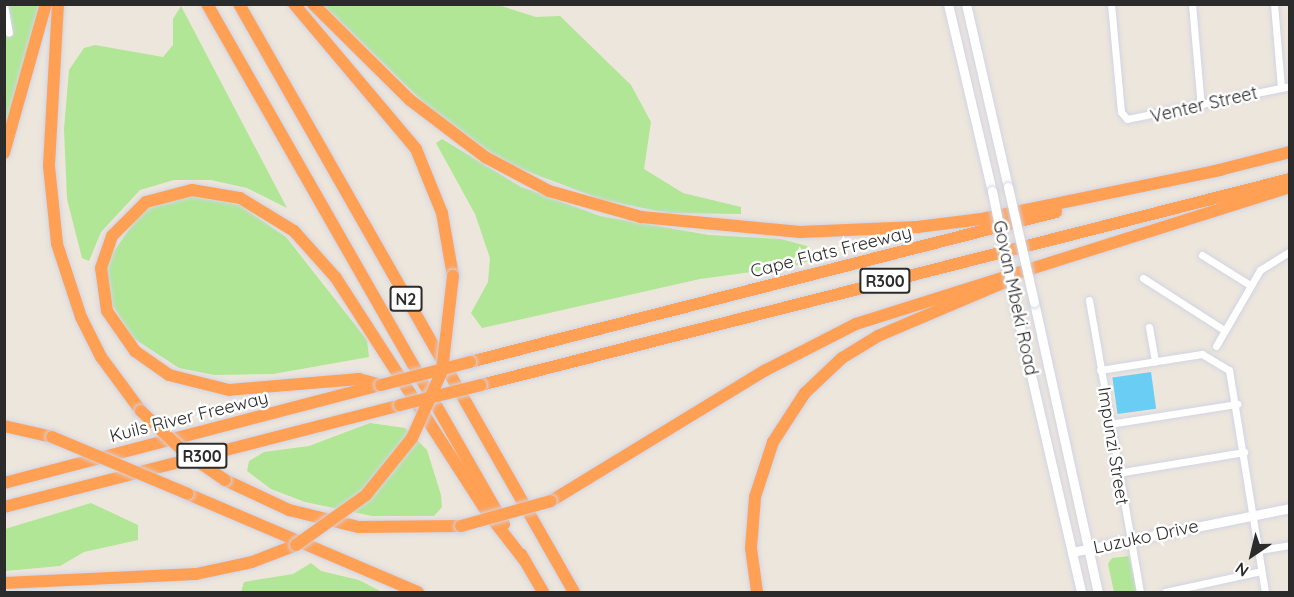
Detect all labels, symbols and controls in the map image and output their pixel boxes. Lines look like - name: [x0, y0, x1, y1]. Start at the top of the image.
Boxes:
- street label: Venter Street: [1148, 82, 1260, 128]
- street label: Govan Mbeki Road: [988, 218, 1042, 378]
- street label: Cape Flats Freeway: [748, 222, 914, 282]
- road number: R300: [858, 268, 912, 294]
- road number: N2: [390, 286, 422, 312]
- street label: Impunzi Street: [1093, 386, 1133, 506]
- street label: Kuils River Freeway: [108, 387, 270, 447]
- road number: R300: [175, 443, 229, 469]
- street label: Luzuko Drive: [1091, 515, 1201, 559]
- north arrow: [1222, 525, 1282, 585]
- text: N: [1231, 558, 1252, 581]

